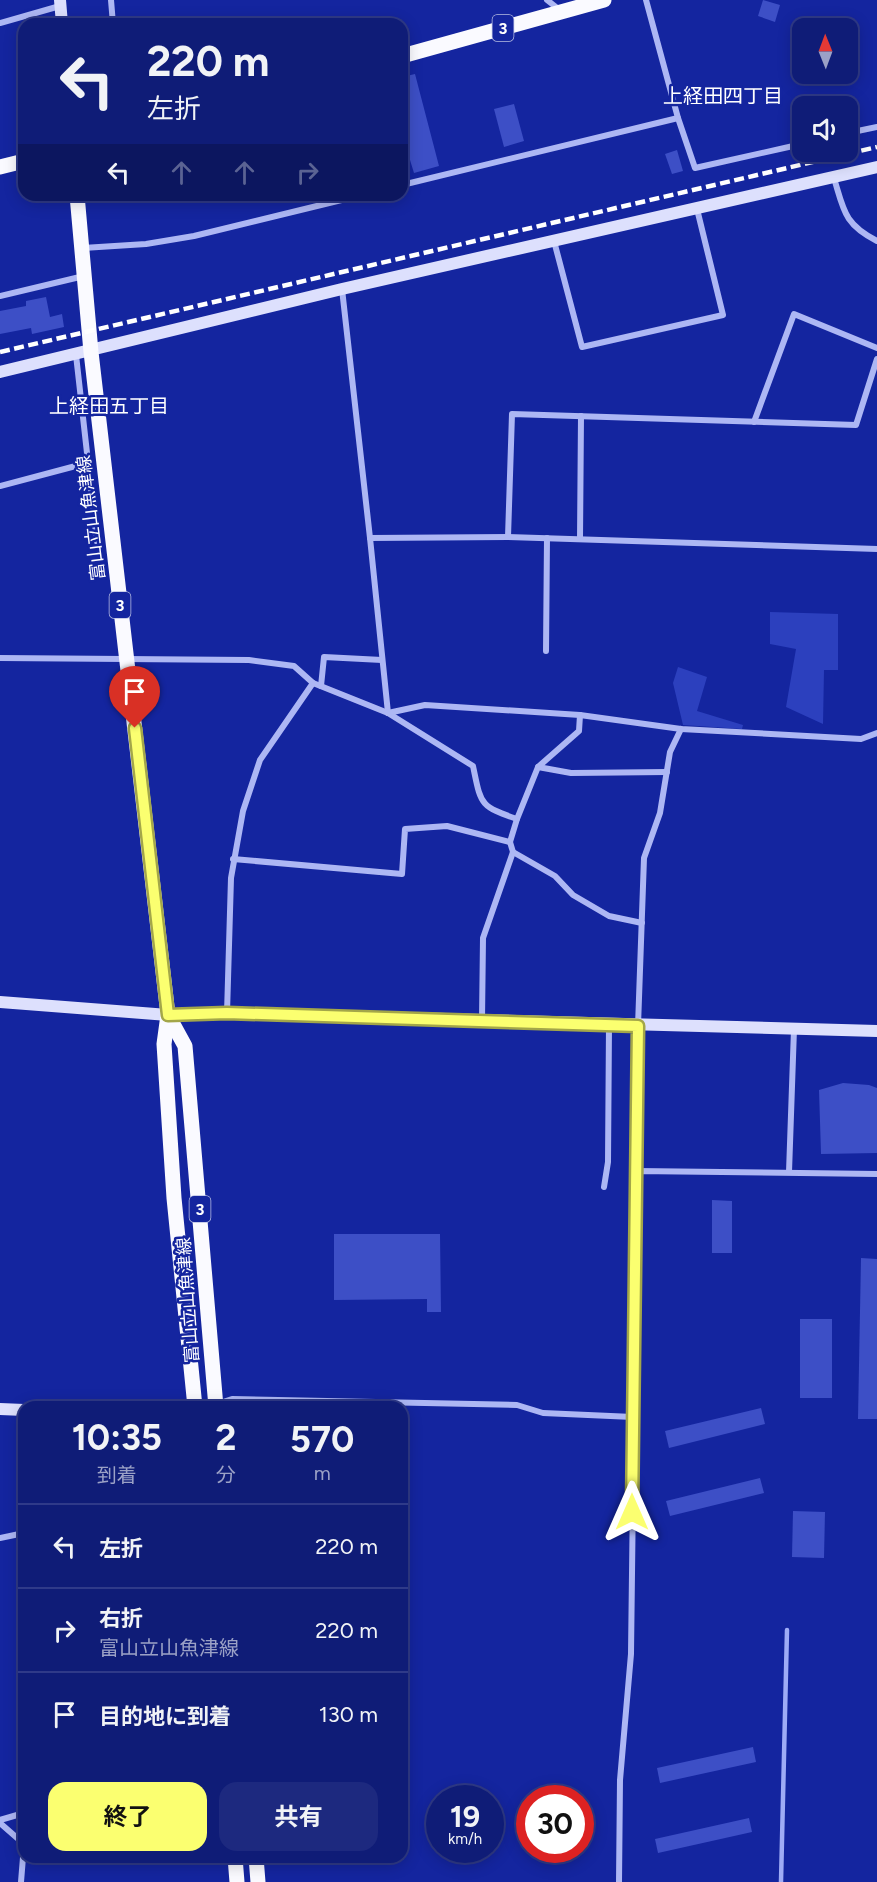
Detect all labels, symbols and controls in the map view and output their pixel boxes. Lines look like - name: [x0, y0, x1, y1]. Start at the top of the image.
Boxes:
- road number: 3: [492, 15, 514, 41]
- north arrow: [792, 18, 858, 84]
- map controls: [792, 18, 858, 162]
- text: 220 m: [147, 36, 269, 87]
- icon: left: [48, 42, 126, 120]
- district label: 上経田四丁目: [663, 84, 783, 108]
- text: 左折: [147, 92, 201, 125]
- button: sound: [792, 96, 858, 162]
- icon: left: [102, 156, 135, 189]
- icon: ahead: [165, 156, 198, 189]
- icon: ahead: [228, 156, 261, 189]
- icon: right: [291, 156, 324, 189]
- district label: 上経田五丁目: [49, 394, 169, 418]
- street label: 富山立山魚津線: [72, 454, 110, 582]
- road number: 3: [110, 592, 130, 618]
- pin: [109, 666, 160, 728]
- icon: arrive: [118, 675, 151, 708]
- road number: 3: [190, 1196, 210, 1222]
- street label: 富山立山魚津線: [173, 1236, 203, 1364]
- text: 10:35: [72, 1416, 162, 1459]
- text: 2: [216, 1416, 236, 1459]
- text: 570: [290, 1418, 354, 1461]
- text: m: [314, 1461, 331, 1485]
- text: 到着: [97, 1463, 137, 1487]
- text: 分: [216, 1463, 236, 1487]
- position arrow: [600, 1480, 664, 1544]
- icon: left: [48, 1530, 81, 1563]
- text: 220 m: [315, 1533, 378, 1560]
- text: 左折: [99, 1535, 143, 1562]
- text: 右折: [99, 1605, 143, 1632]
- icon: right: [48, 1614, 81, 1647]
- text: 220 m: [315, 1617, 378, 1644]
- text: 富山立山魚津線: [99, 1636, 239, 1660]
- icon: arrive: [48, 1698, 81, 1731]
- text: 130 m: [319, 1701, 378, 1728]
- text: 目的地に到着: [99, 1703, 231, 1730]
- button: 終了: [48, 1782, 207, 1851]
- button: 共有: [219, 1782, 378, 1851]
- speed limit sign: 30: [516, 1785, 594, 1863]
- text: 19: [450, 1798, 480, 1835]
- text: km/h: [448, 1830, 482, 1848]

